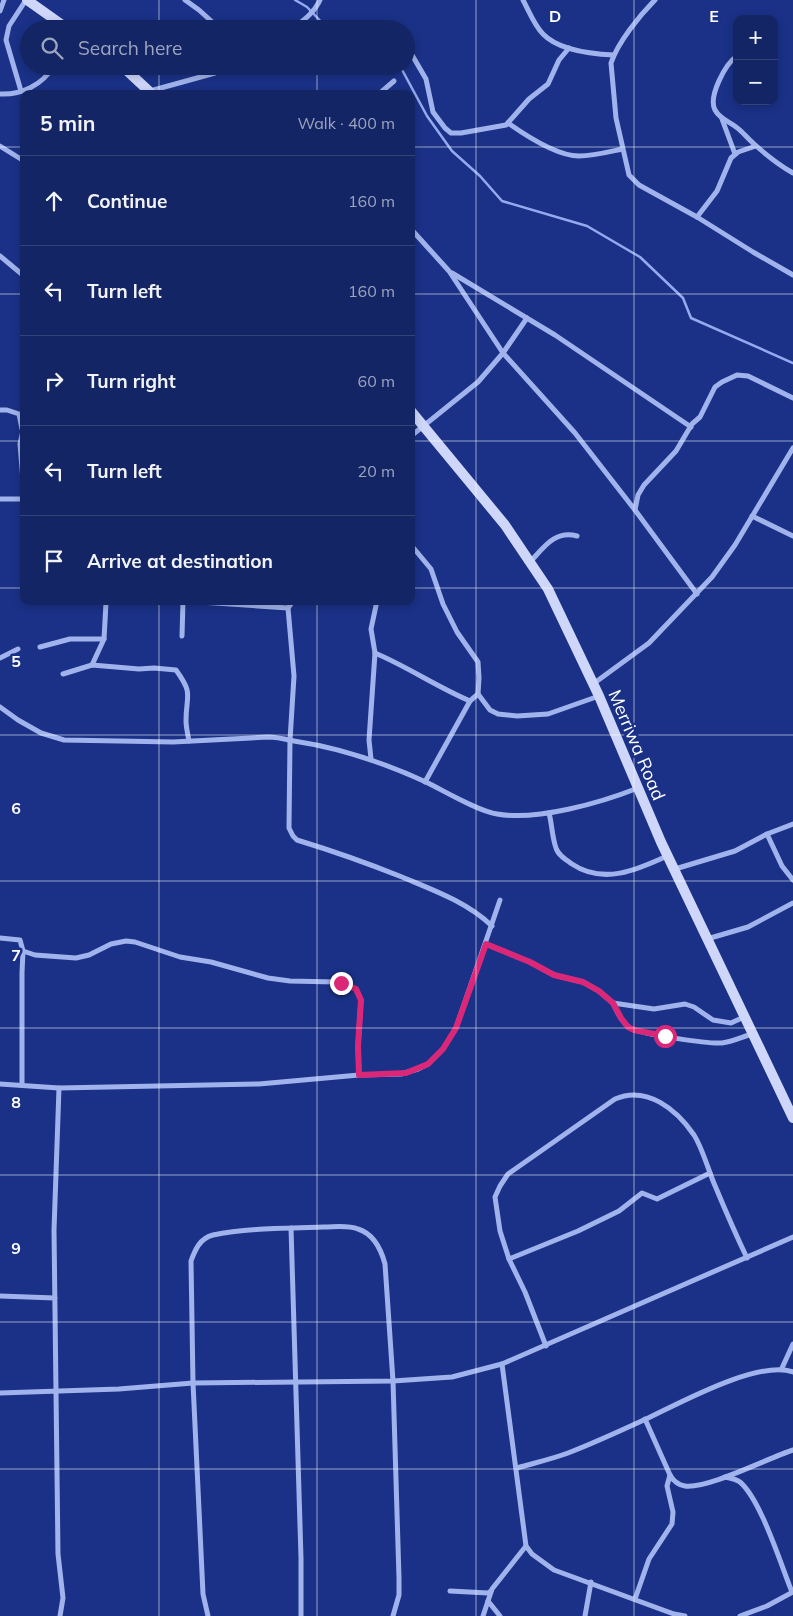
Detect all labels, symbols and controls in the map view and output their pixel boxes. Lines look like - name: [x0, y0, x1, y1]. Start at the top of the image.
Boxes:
- text: D: [549, 6, 561, 26]
- text: E: [709, 6, 719, 26]
- map controls: [733, 15, 778, 105]
- button: +: [733, 15, 778, 60]
- search box: [20, 20, 415, 75]
- icon: search: [38, 34, 66, 62]
- text: Search here: [78, 36, 182, 60]
- button: −: [733, 60, 778, 105]
- text: 5 min: [40, 110, 95, 136]
- text: Walk · 400 m: [297, 113, 395, 133]
- icon: ahead: [40, 187, 68, 215]
- text: Continue: [87, 189, 167, 213]
- text: 160 m: [348, 191, 395, 211]
- icon: left: [40, 277, 68, 305]
- text: Turn left: [87, 279, 162, 303]
- text: 160 m: [348, 281, 395, 301]
- icon: right: [40, 367, 68, 395]
- text: Turn right: [87, 369, 176, 393]
- text: 60 m: [358, 371, 395, 391]
- icon: left: [40, 457, 68, 485]
- text: Turn left: [87, 459, 162, 483]
- text: 20 m: [358, 461, 395, 481]
- icon: arrive: [40, 547, 68, 575]
- text: Arrive at destination: [87, 549, 273, 573]
- text: 5: [11, 651, 21, 671]
- street label: Merriwa Road: [603, 686, 671, 804]
- text: 6: [11, 798, 21, 818]
- text: 7: [11, 945, 21, 965]
- route end: [330, 972, 353, 995]
- route start: [654, 1025, 677, 1048]
- text: 8: [11, 1092, 21, 1112]
- text: 9: [11, 1238, 21, 1258]

